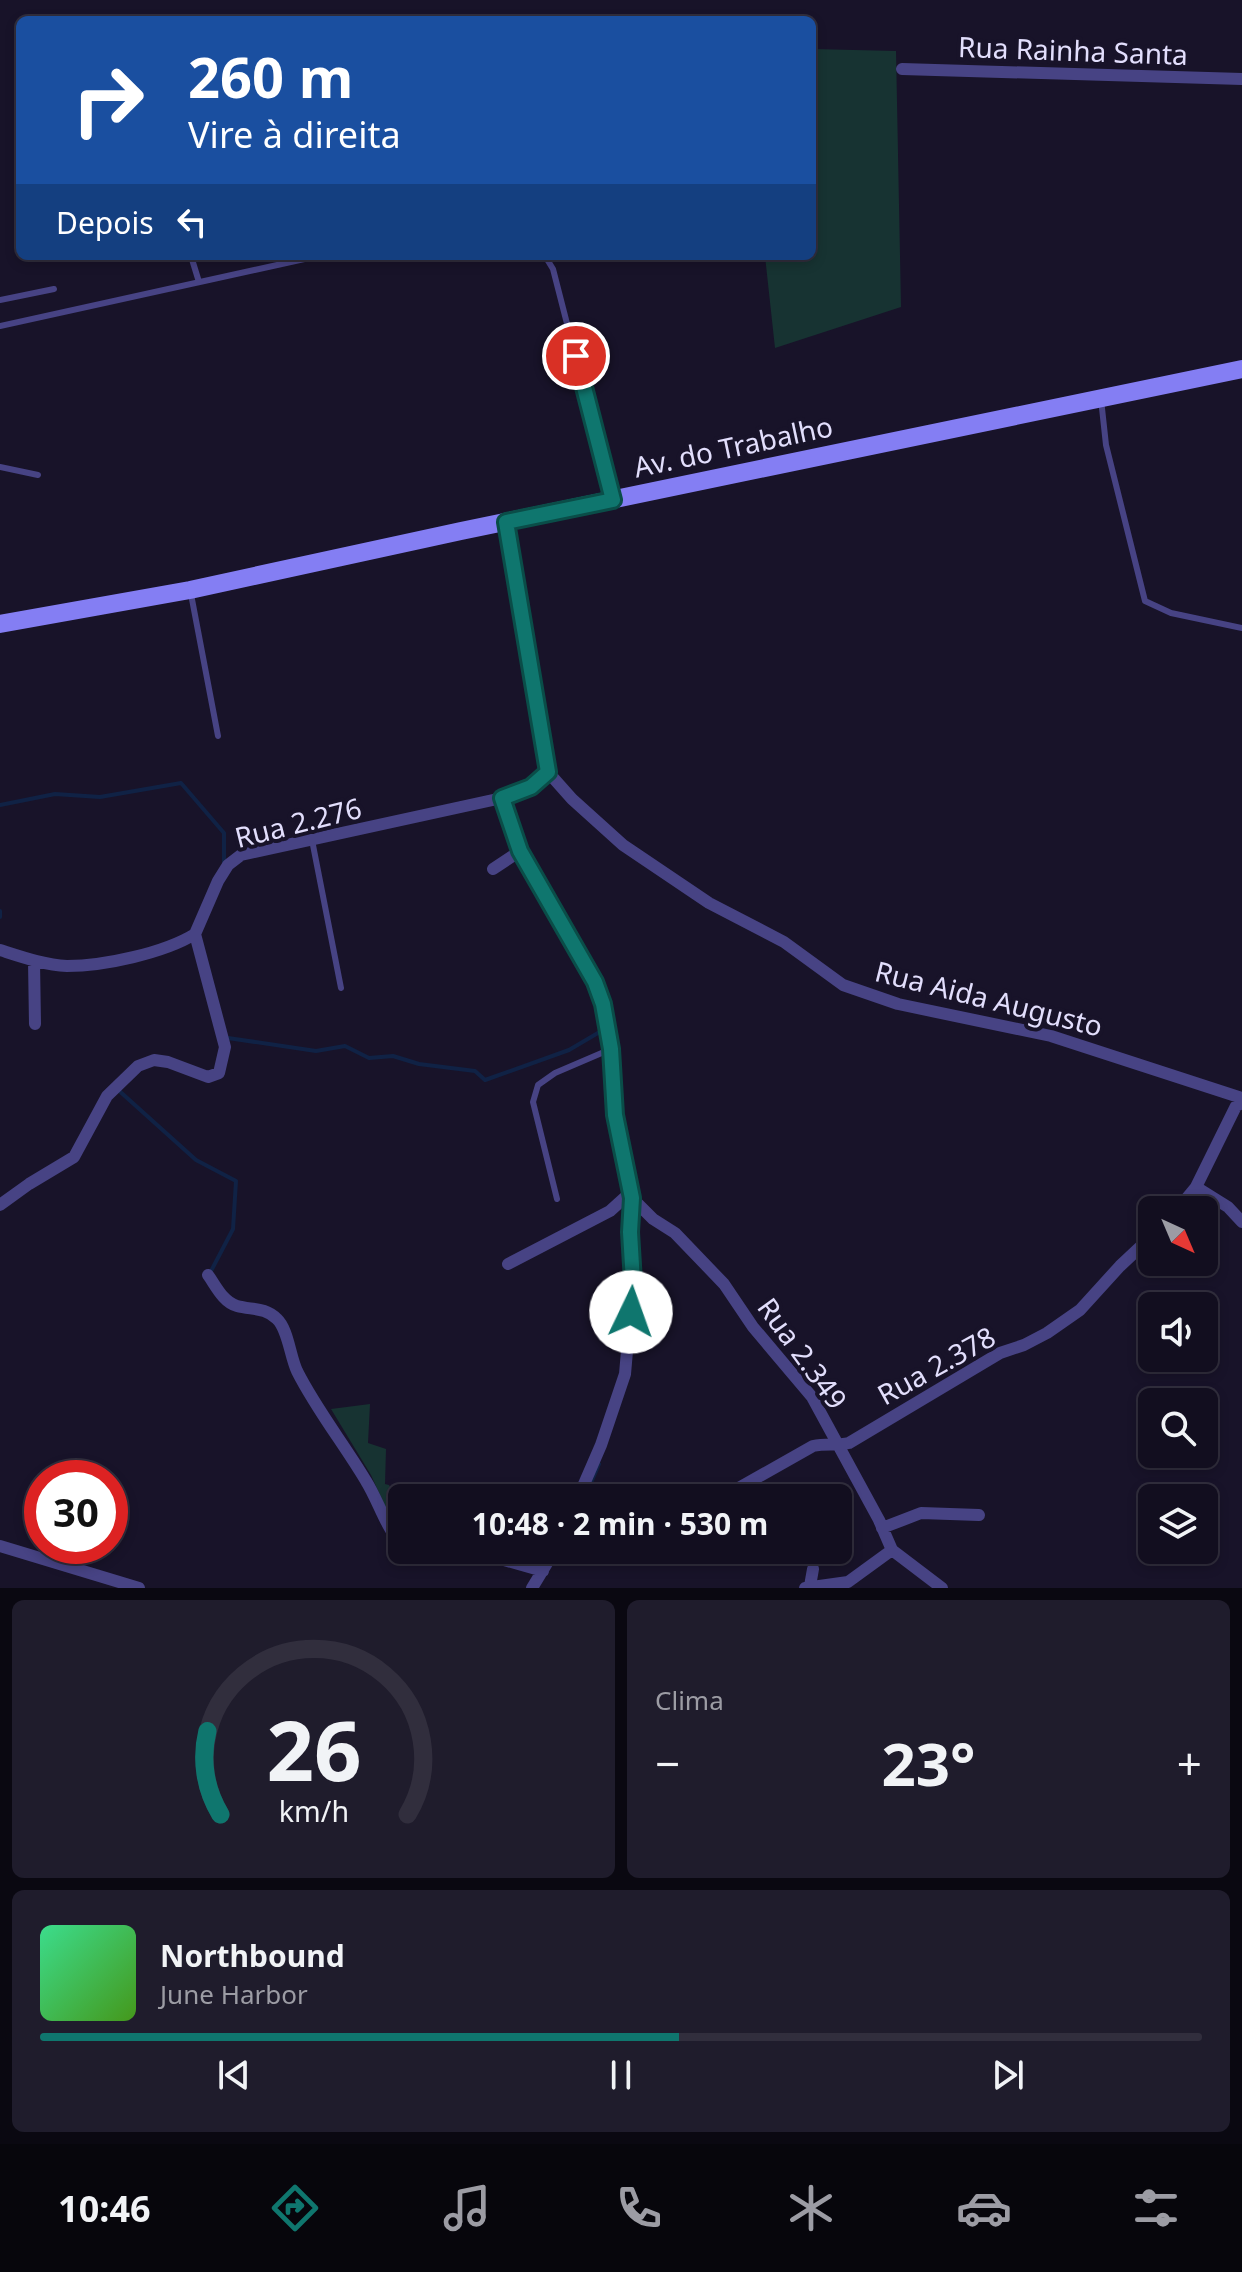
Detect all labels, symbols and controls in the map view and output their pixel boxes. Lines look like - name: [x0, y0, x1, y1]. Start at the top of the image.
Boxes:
- street label: Rua Rainha Santa: [957, 27, 1189, 73]
- text: 260 m: [188, 38, 353, 114]
- icon: right: [56, 48, 160, 152]
- text: Vire à direita: [188, 110, 401, 159]
- icon: left: [170, 200, 214, 244]
- text: Depois: [56, 202, 154, 243]
- pin: [542, 322, 610, 390]
- icon: arrive: [554, 334, 598, 378]
- street label: Av. do Trabalho: [630, 406, 836, 486]
- street label: Rua 2.276: [231, 788, 365, 856]
- street label: Rua Aida Augusto: [871, 951, 1107, 1045]
- north arrow: [1138, 1196, 1218, 1276]
- map controls: [1138, 1196, 1218, 1564]
- position arrow: [589, 1270, 673, 1354]
- street label: Rua 2.349: [750, 1290, 856, 1416]
- button: sound: [1138, 1292, 1218, 1372]
- street label: Rua 2.378: [870, 1317, 1002, 1413]
- button: search: [1138, 1388, 1218, 1468]
- speed limit sign: 30: [24, 1460, 128, 1564]
- button: layers: [1138, 1484, 1218, 1564]
- text: 10:48 · 2 min · 530 m: [472, 1503, 768, 1544]
- text: Clima: [655, 1682, 724, 1718]
- text: 26: [266, 1692, 361, 1805]
- text: 23°: [881, 1722, 976, 1804]
- text: −: [655, 1733, 680, 1793]
- text: +: [1177, 1733, 1202, 1793]
- text: km/h: [278, 1791, 349, 1830]
- text: Northbound: [160, 1935, 345, 1976]
- text: June Harbor: [160, 1976, 308, 2012]
- icon: previous: [212, 2053, 256, 2097]
- icon: pause: [599, 2053, 643, 2097]
- icon: next: [986, 2053, 1030, 2097]
- icon: directions: [267, 2180, 323, 2236]
- icon: music: [439, 2180, 495, 2236]
- icon: phone: [611, 2180, 667, 2236]
- icon: climate: [783, 2180, 839, 2236]
- icon: car: [956, 2180, 1012, 2236]
- icon: filters: [1128, 2180, 1184, 2236]
- text: 10:46: [58, 2184, 151, 2233]

